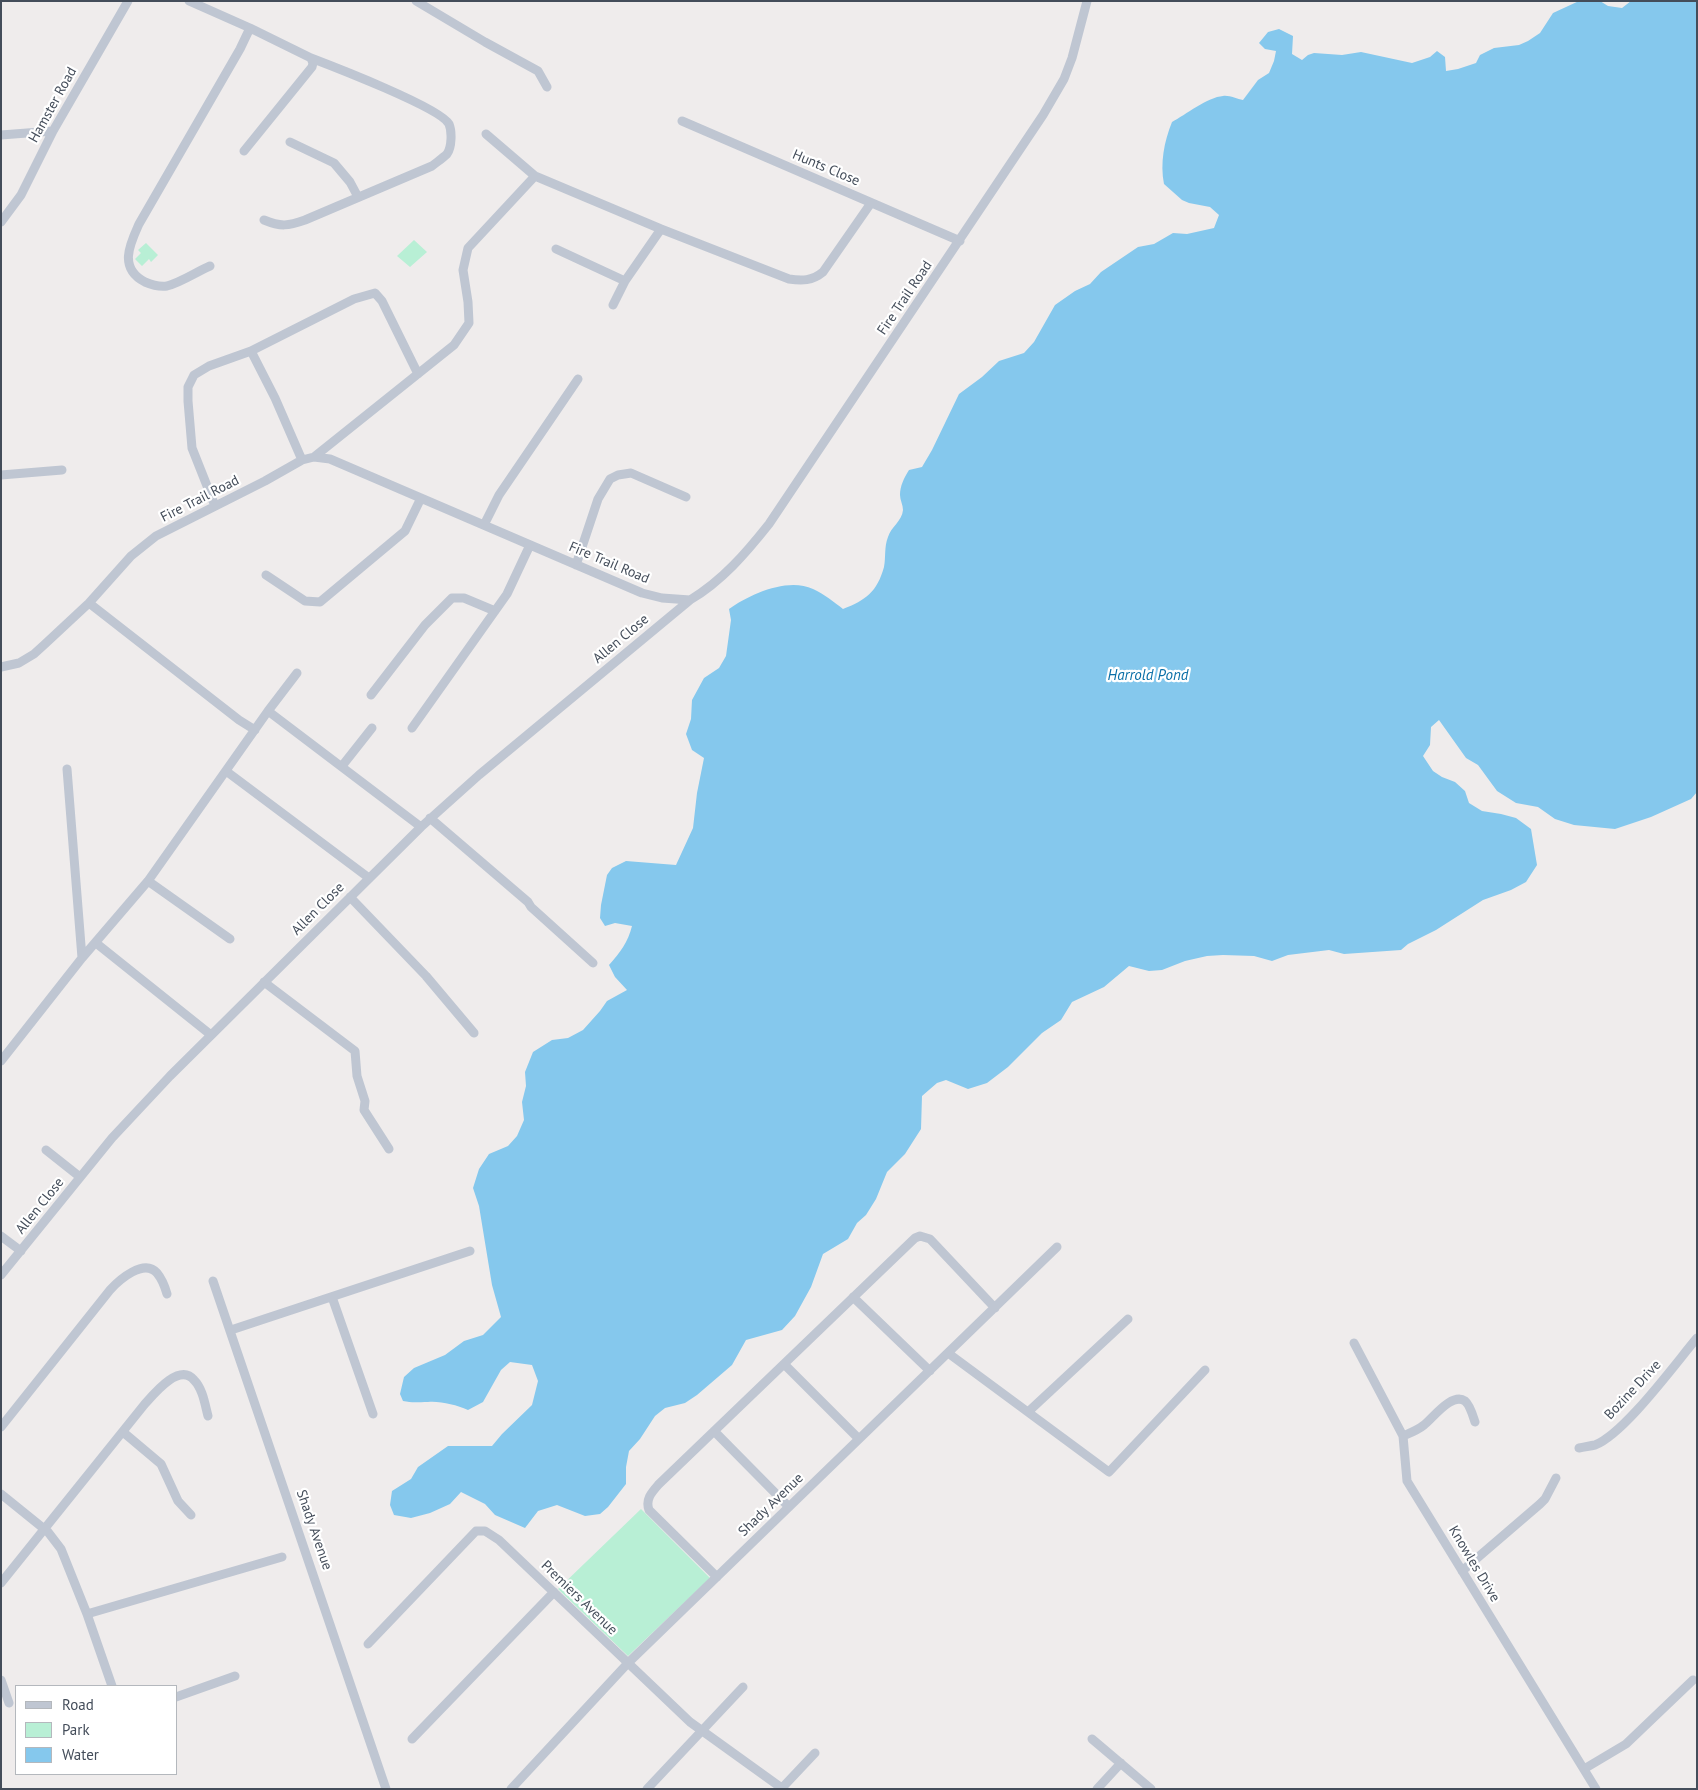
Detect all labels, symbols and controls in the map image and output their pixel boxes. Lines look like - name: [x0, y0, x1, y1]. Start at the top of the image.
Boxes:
- street label: Hamster Road: [25, 64, 81, 146]
- street label: Hunts Close: [790, 146, 862, 190]
- street label: Fire Trail Road: [874, 258, 936, 338]
- street label: Fire Trail Road: [158, 472, 242, 526]
- street label: Fire Trail Road: [566, 539, 652, 587]
- street label: Allen Close: [590, 611, 652, 667]
- water label: Harrold Pond: [1108, 667, 1188, 685]
- street label: Allen Close: [288, 879, 348, 939]
- street label: Allen Close: [12, 1174, 68, 1238]
- street label: Bozine Drive: [1601, 1357, 1665, 1423]
- street label: Shady Avenue: [735, 1470, 807, 1540]
- street label: Shady Avenue: [292, 1488, 336, 1572]
- street label: Knowles Drive: [1445, 1523, 1503, 1605]
- street label: Premiers Avenue: [537, 1557, 621, 1639]
- legend: [15, 1685, 178, 1775]
- text: Road: [62, 1695, 94, 1714]
- text: Park: [62, 1720, 90, 1739]
- text: Water: [62, 1745, 99, 1764]

